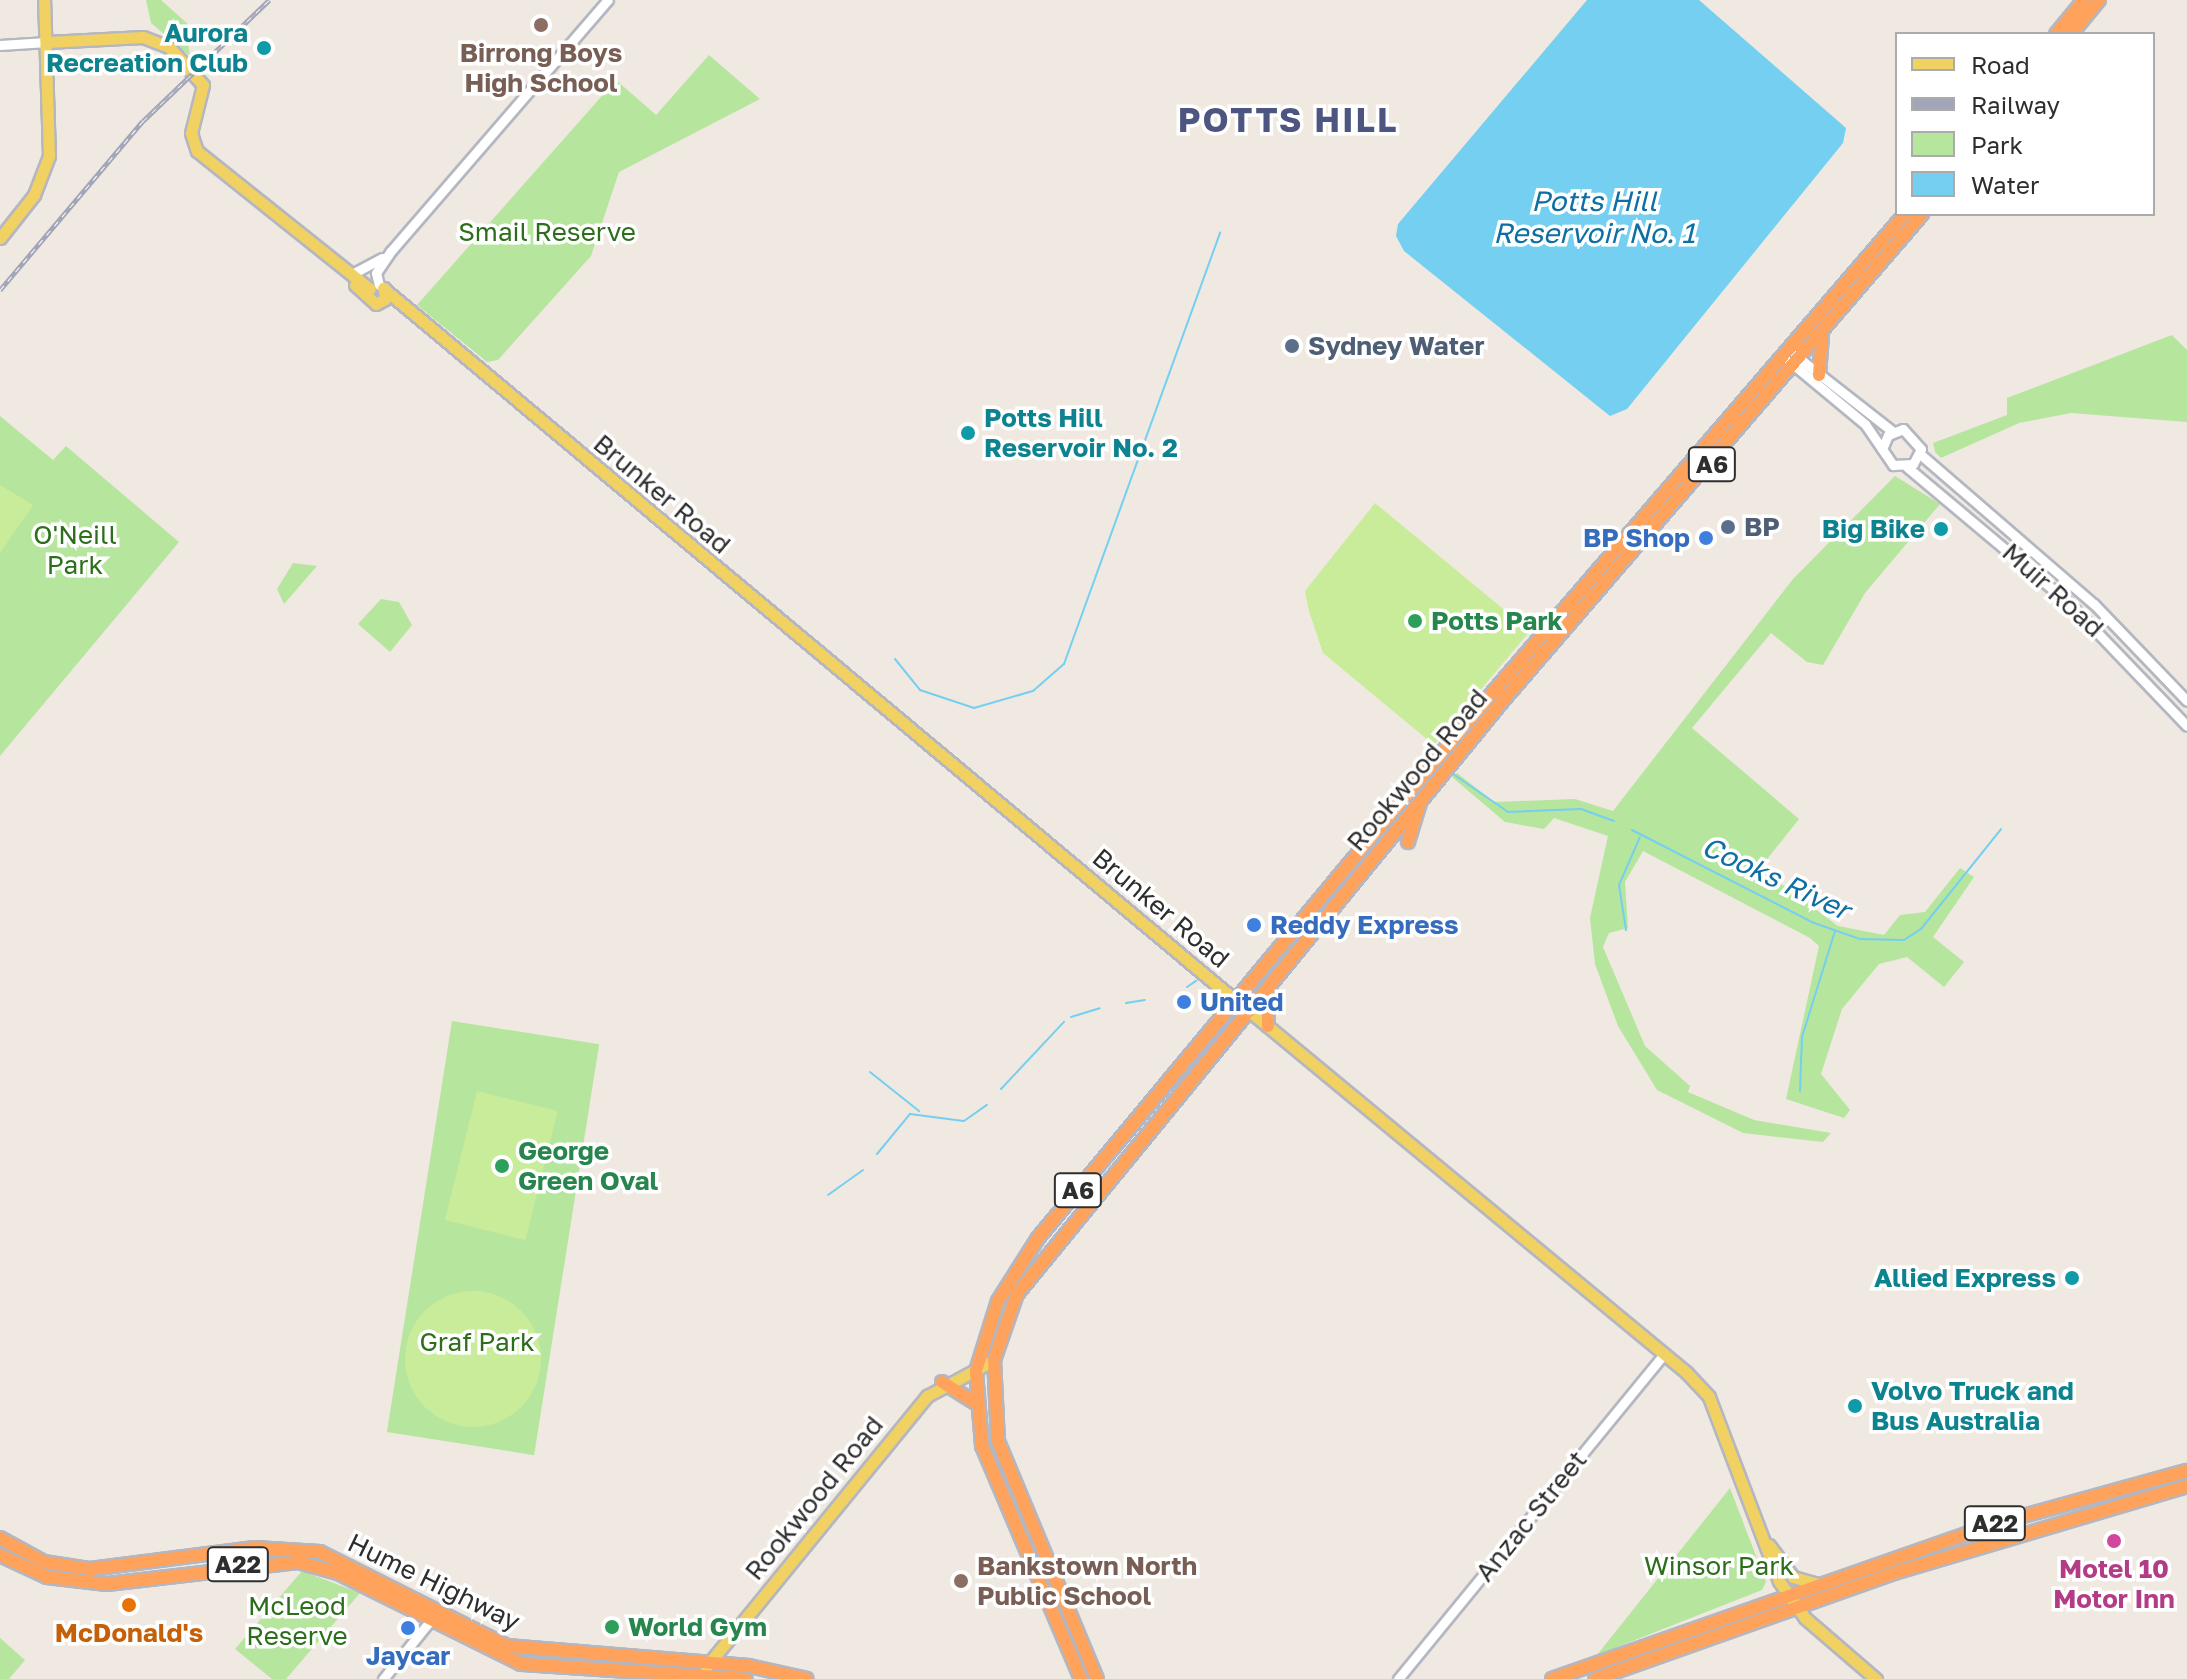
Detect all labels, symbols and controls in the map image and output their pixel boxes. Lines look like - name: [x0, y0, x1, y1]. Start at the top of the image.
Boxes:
- marker: Birrong Boys High School: [532, 16, 550, 34]
- place label: Aurora Recreation Club: [46, 17, 248, 78]
- legend: [1895, 32, 2155, 216]
- place label: Birrong Boys High School: [460, 37, 622, 98]
- marker: Aurora Recreation Club: [255, 39, 273, 57]
- text: Road: [1971, 50, 2030, 79]
- text: Railway: [1971, 90, 2060, 119]
- district label: POTTS HILL: [1178, 100, 1398, 140]
- text: Park: [1971, 130, 2023, 159]
- text: Water: [1971, 170, 2039, 199]
- water label: Potts Hill Reservoir No. 1: [1493, 184, 1695, 250]
- park label: Smail Reserve: [458, 216, 636, 248]
- place label: Sydney Water: [1308, 330, 1485, 362]
- marker: Sydney Water: [1283, 337, 1301, 355]
- place label: Potts Hill Reservoir No. 2: [984, 402, 1178, 464]
- marker: Potts Hill Reservoir No. 2: [959, 424, 977, 442]
- street label: Brunker Road: [587, 428, 737, 560]
- road number: A6: [1686, 444, 1738, 484]
- place label: BP: [1744, 511, 1780, 543]
- place label: Big Bike: [1822, 513, 1925, 545]
- marker: BP: [1719, 518, 1737, 536]
- park label: O'Neill Park: [33, 519, 117, 580]
- marker: Big Bike: [1932, 520, 1950, 538]
- place label: BP Shop: [1583, 522, 1690, 554]
- marker: BP Shop: [1697, 529, 1715, 547]
- street label: Muir Road: [1996, 536, 2110, 644]
- place label: Potts Park: [1431, 605, 1563, 637]
- marker: Potts Park: [1406, 612, 1424, 630]
- street label: Rookwood Road: [1340, 683, 1494, 857]
- water label: Cooks River: [1697, 829, 1855, 927]
- street label: Brunker Road: [1086, 842, 1236, 974]
- place label: Reddy Express: [1270, 909, 1459, 941]
- marker: Reddy Express: [1245, 916, 1263, 934]
- place label: United: [1200, 986, 1284, 1018]
- marker: United: [1175, 993, 1193, 1011]
- place label: George Green Oval: [518, 1135, 658, 1196]
- marker: George Green Oval: [493, 1157, 511, 1175]
- road number: A6: [1052, 1170, 1104, 1210]
- place label: Allied Express: [1874, 1262, 2056, 1294]
- marker: Allied Express: [2063, 1269, 2081, 1287]
- park label: Graf Park: [419, 1326, 535, 1358]
- place label: Volvo Truck and Bus Australia: [1871, 1375, 2074, 1436]
- marker: Volvo Truck and Bus Australia: [1846, 1397, 1864, 1415]
- street label: Rookwood Road: [738, 1410, 890, 1586]
- street label: Anzac Street: [1469, 1444, 1593, 1588]
- road number: A22: [1963, 1503, 2027, 1543]
- street label: Hume Highway: [343, 1527, 525, 1637]
- marker: Motel 10 Motor Inn: [2105, 1532, 2123, 1550]
- road number: A22: [206, 1544, 270, 1584]
- place label: Bankstown North Public School: [977, 1550, 1197, 1612]
- park label: Winsor Park: [1644, 1550, 1794, 1582]
- place label: Motel 10 Motor Inn: [2053, 1553, 2175, 1614]
- marker: Bankstown North Public School: [952, 1572, 970, 1590]
- park label: McLeod Reserve: [246, 1590, 348, 1652]
- marker: McDonald's: [120, 1596, 138, 1614]
- place label: World Gym: [628, 1611, 767, 1643]
- place label: McDonald's: [55, 1617, 203, 1649]
- marker: World Gym: [603, 1618, 621, 1636]
- marker: Jaycar: [399, 1619, 417, 1637]
- place label: Jaycar: [366, 1640, 450, 1672]

